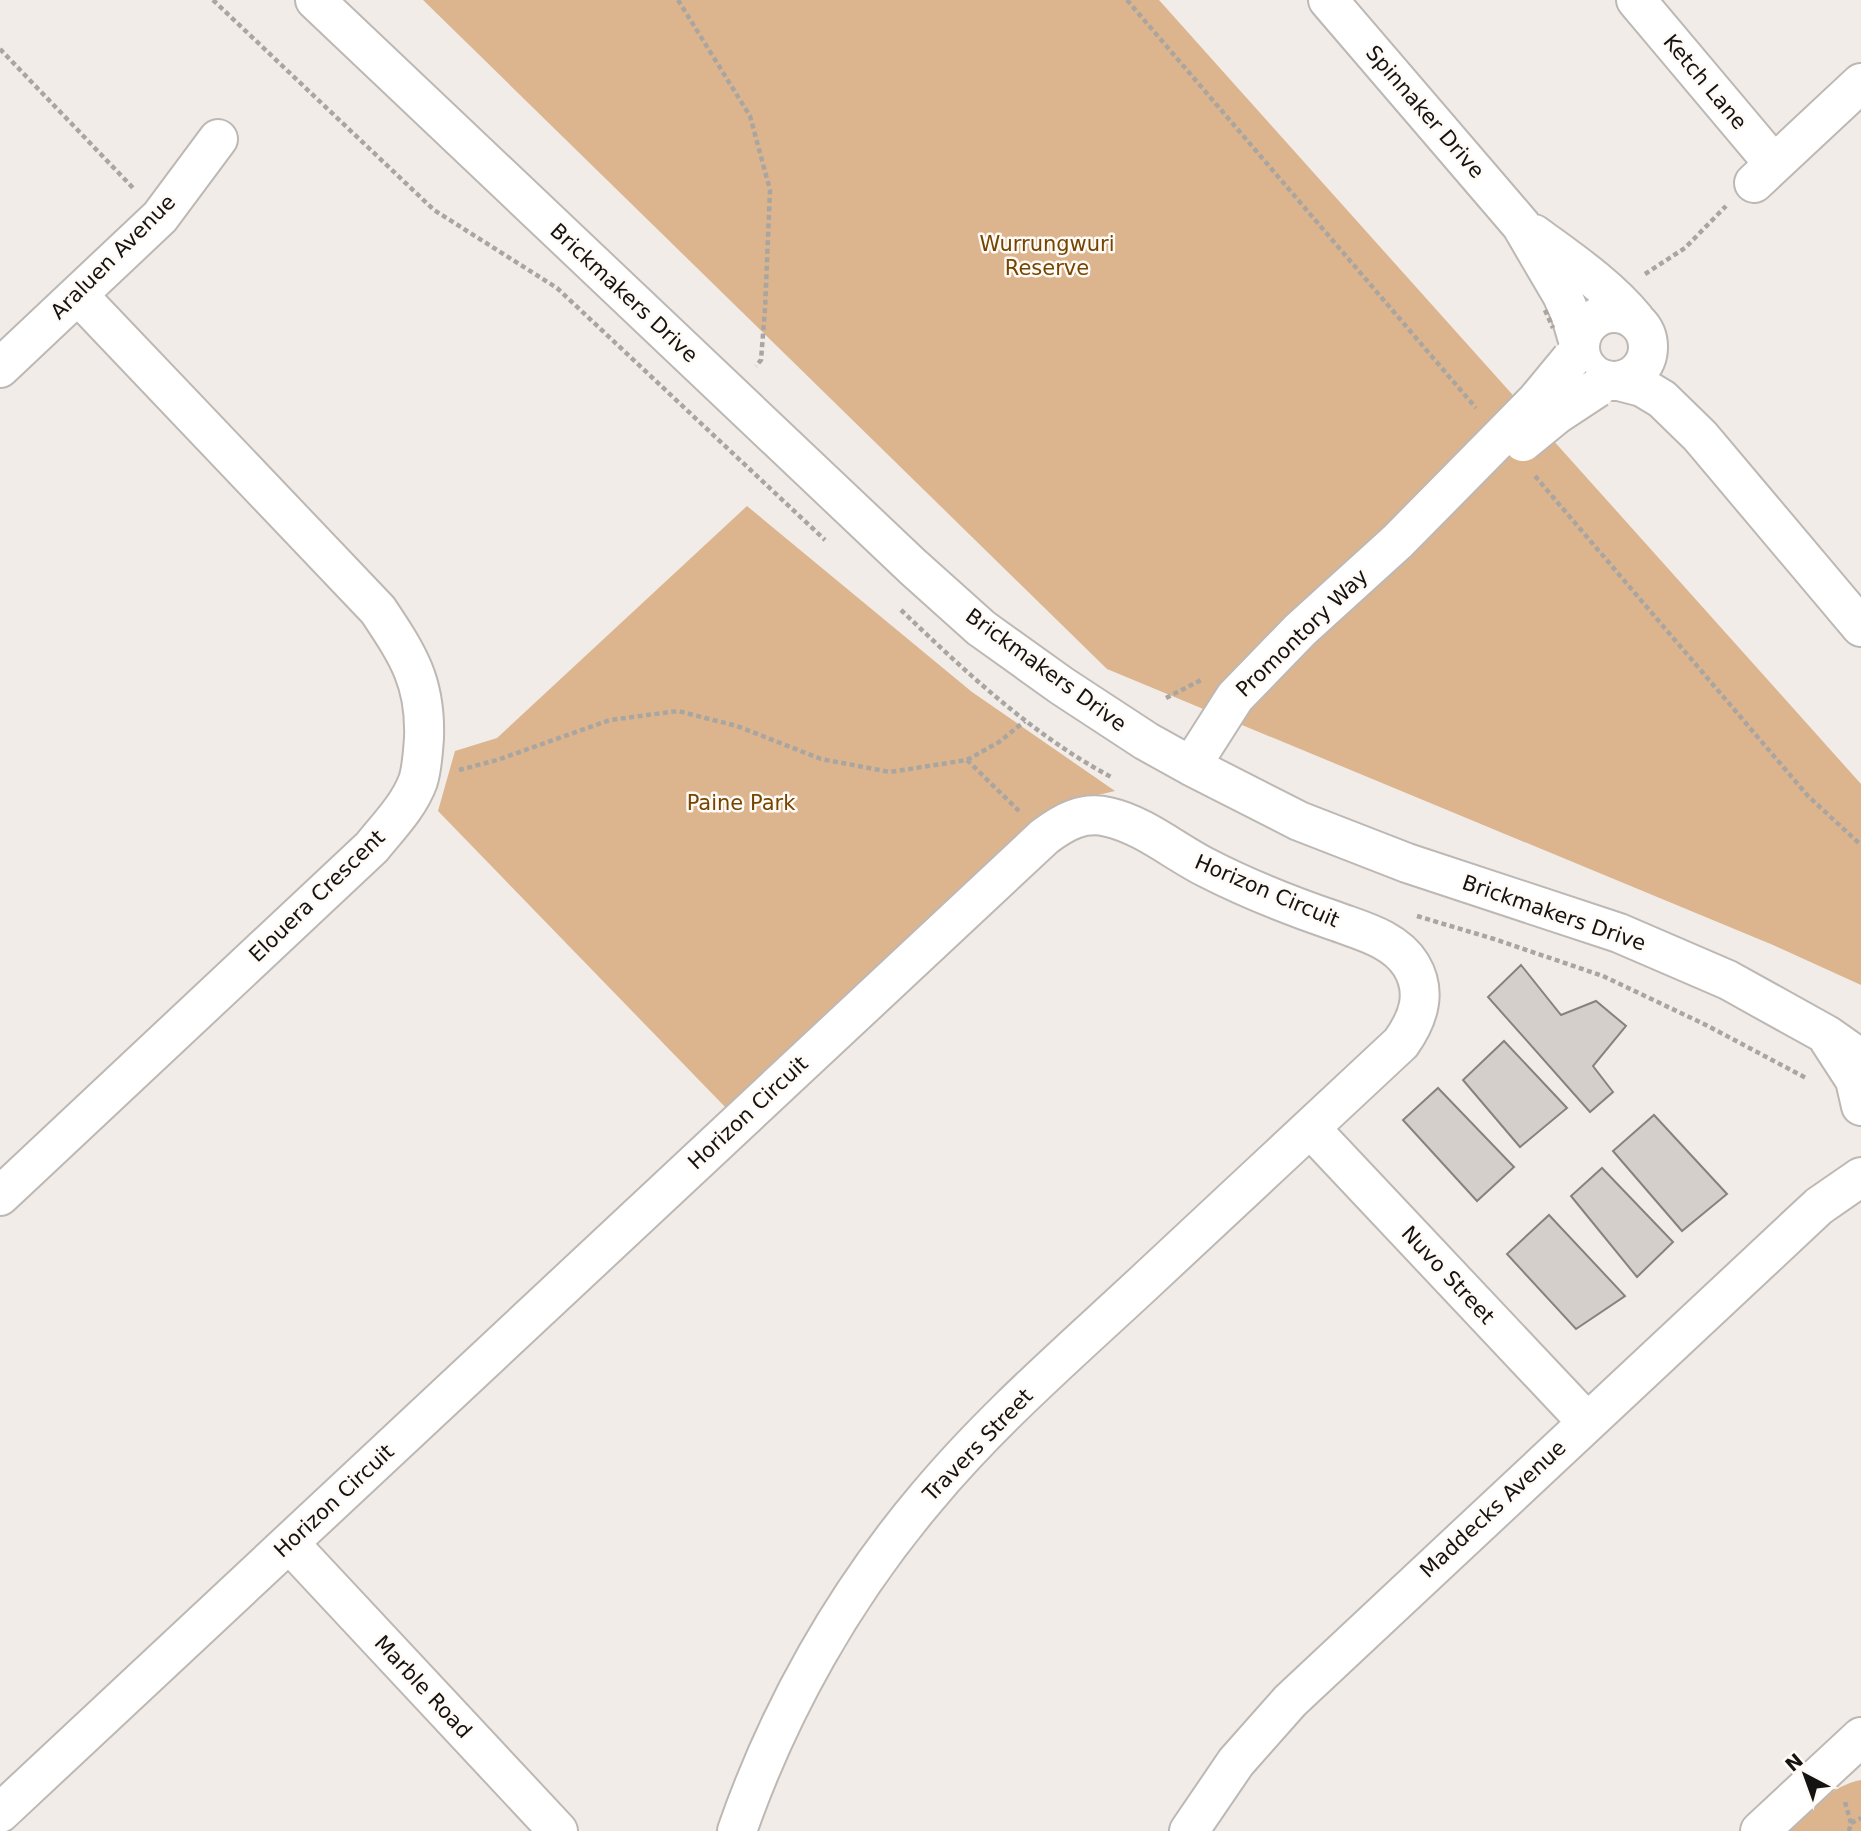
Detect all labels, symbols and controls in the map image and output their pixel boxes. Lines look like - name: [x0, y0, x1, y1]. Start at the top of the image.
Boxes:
- street label: Ketch Lane: [1658, 30, 1752, 134]
- street label: Spinnaker Drive: [1361, 41, 1489, 183]
- street label: Araluen Avenue: [46, 190, 180, 324]
- street label: Brickmakers Drive: [545, 219, 703, 367]
- park label: Wurrungwuri Reserve: [979, 232, 1115, 280]
- street label: Promontory Way: [1231, 564, 1373, 702]
- street label: Brickmakers Drive: [961, 604, 1131, 736]
- park label: Paine Park: [687, 791, 796, 815]
- street label: Elouera Crescent: [244, 825, 390, 967]
- street label: Horizon Circuit: [1191, 850, 1343, 932]
- street label: Brickmakers Drive: [1459, 870, 1649, 956]
- street label: Horizon Circuit: [683, 1052, 813, 1174]
- street label: Nuvo Street: [1397, 1221, 1499, 1329]
- street label: Travers Street: [918, 1384, 1038, 1507]
- street label: Maddecks Avenue: [1415, 1435, 1571, 1583]
- street label: Horizon Circuit: [269, 1440, 399, 1562]
- street label: Marble Road: [370, 1631, 476, 1743]
- north arrow: [1770, 1740, 1840, 1810]
- text: N: [1781, 1749, 1807, 1776]

